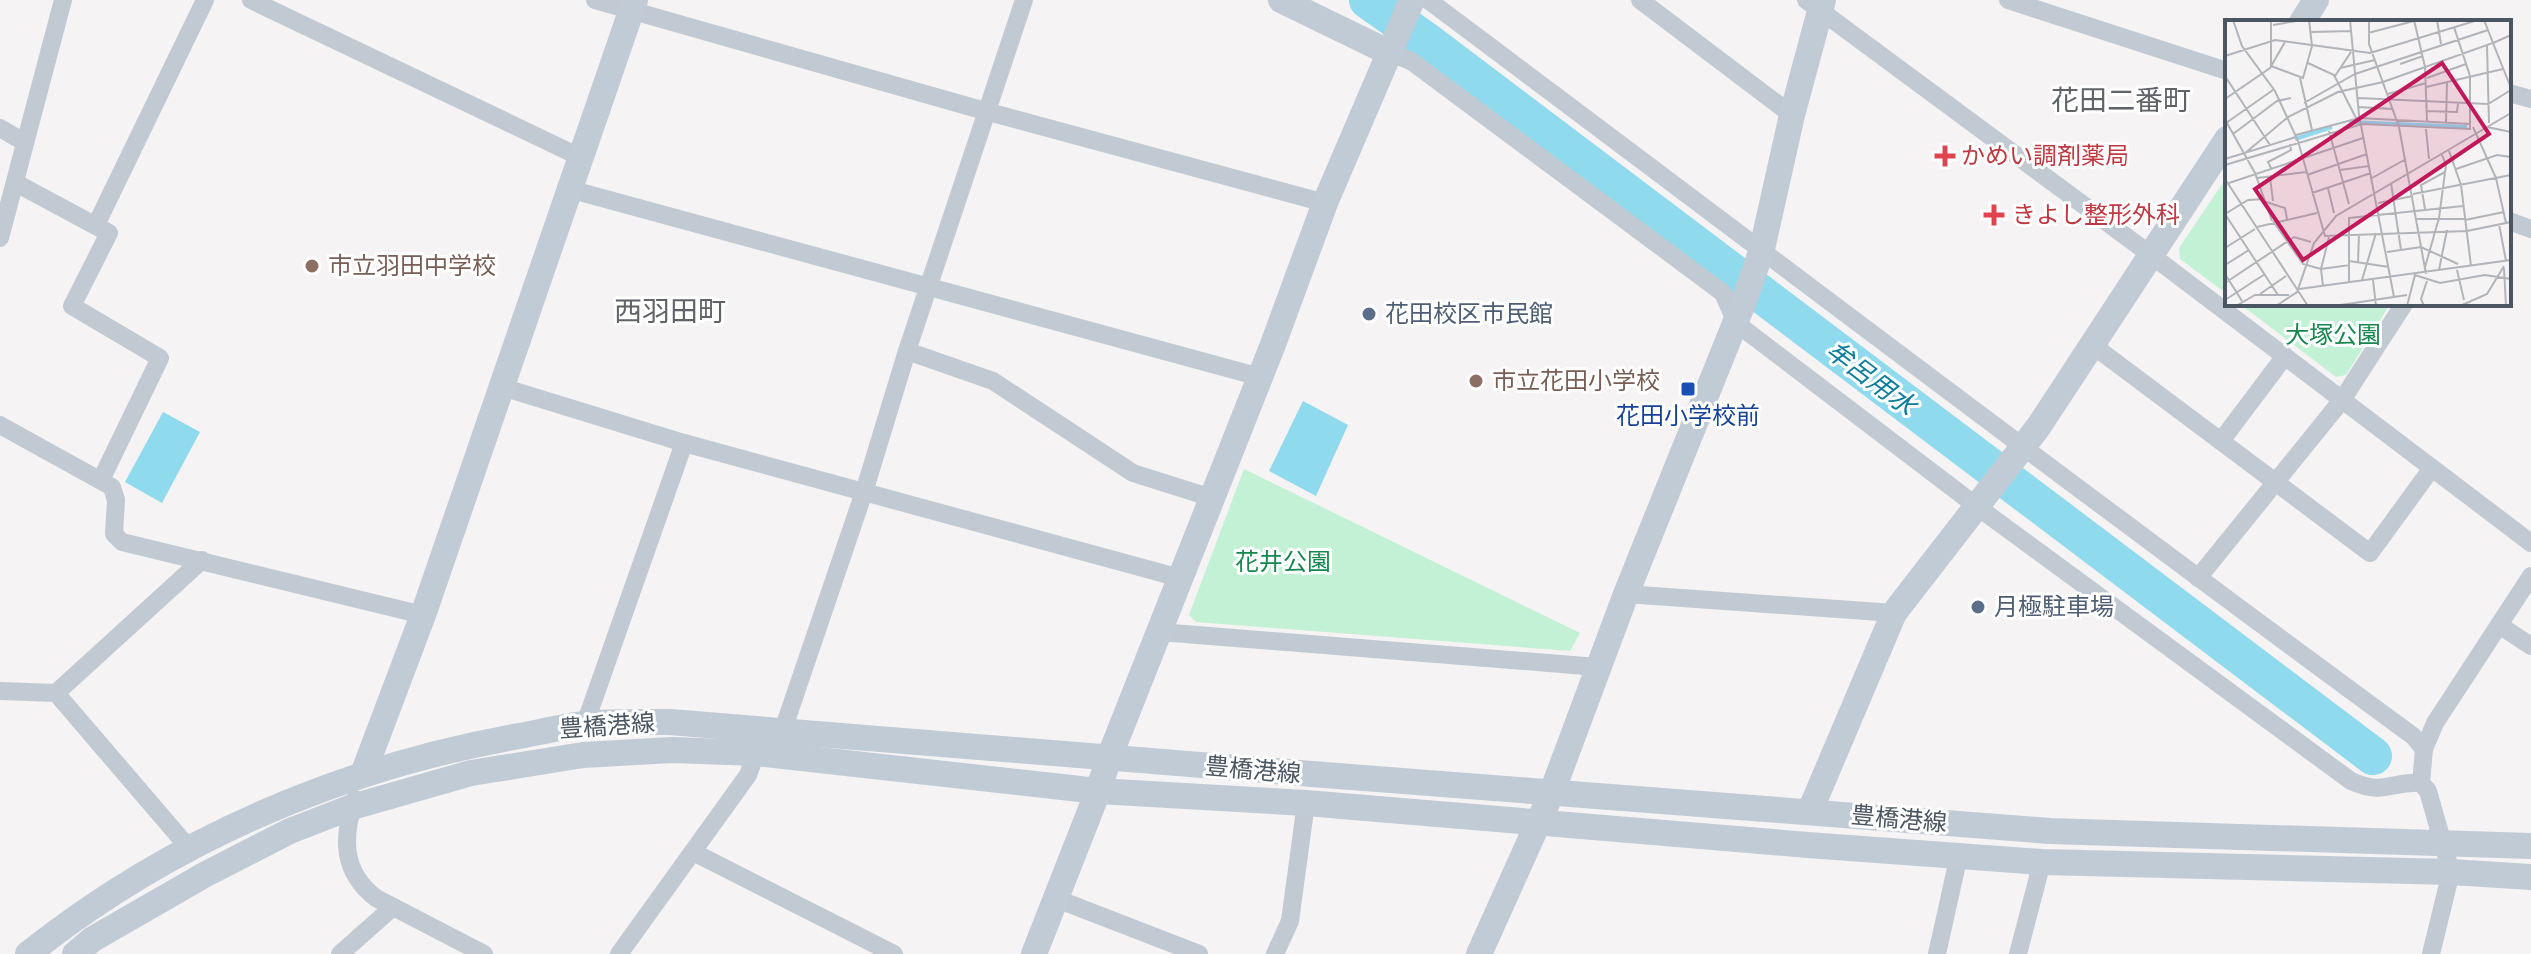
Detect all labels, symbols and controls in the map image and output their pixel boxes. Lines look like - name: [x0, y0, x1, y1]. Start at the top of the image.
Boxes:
- inset map: [2225, 20, 2511, 306]
- district label: 花田二番町: [2051, 83, 2191, 116]
- place label: かめい調剤薬局: [1961, 141, 2129, 169]
- marker: かめい調剤薬局: [1936, 147, 1954, 165]
- place label: きよし整形外科: [2012, 200, 2180, 228]
- marker: きよし整形外科: [1983, 204, 2005, 226]
- place label: 市立羽田中学校: [328, 251, 496, 279]
- marker: 市立羽田中学校: [303, 257, 321, 275]
- district label: 西羽田町: [614, 294, 726, 327]
- place label: 花田校区市民館: [1385, 299, 1553, 327]
- marker: 花田校区市民館: [1360, 305, 1378, 323]
- park label: 大塚公園: [2285, 320, 2381, 348]
- water label: 牟呂用水: [1820, 334, 1925, 423]
- place label: 市立花田小学校: [1492, 366, 1660, 394]
- marker: 市立花田小学校: [1467, 372, 1485, 390]
- marker: 花田小学校前: [1679, 380, 1697, 398]
- place label: 花田小学校前: [1616, 401, 1760, 429]
- park label: 花井公園: [1235, 547, 1331, 575]
- place label: 月極駐車場: [1994, 592, 2114, 620]
- marker: 月極駐車場: [1969, 598, 1987, 616]
- street label: 豊橋港線: [558, 708, 656, 742]
- street label: 豊橋港線: [1204, 751, 1302, 787]
- street label: 豊橋港線: [1850, 800, 1948, 836]

